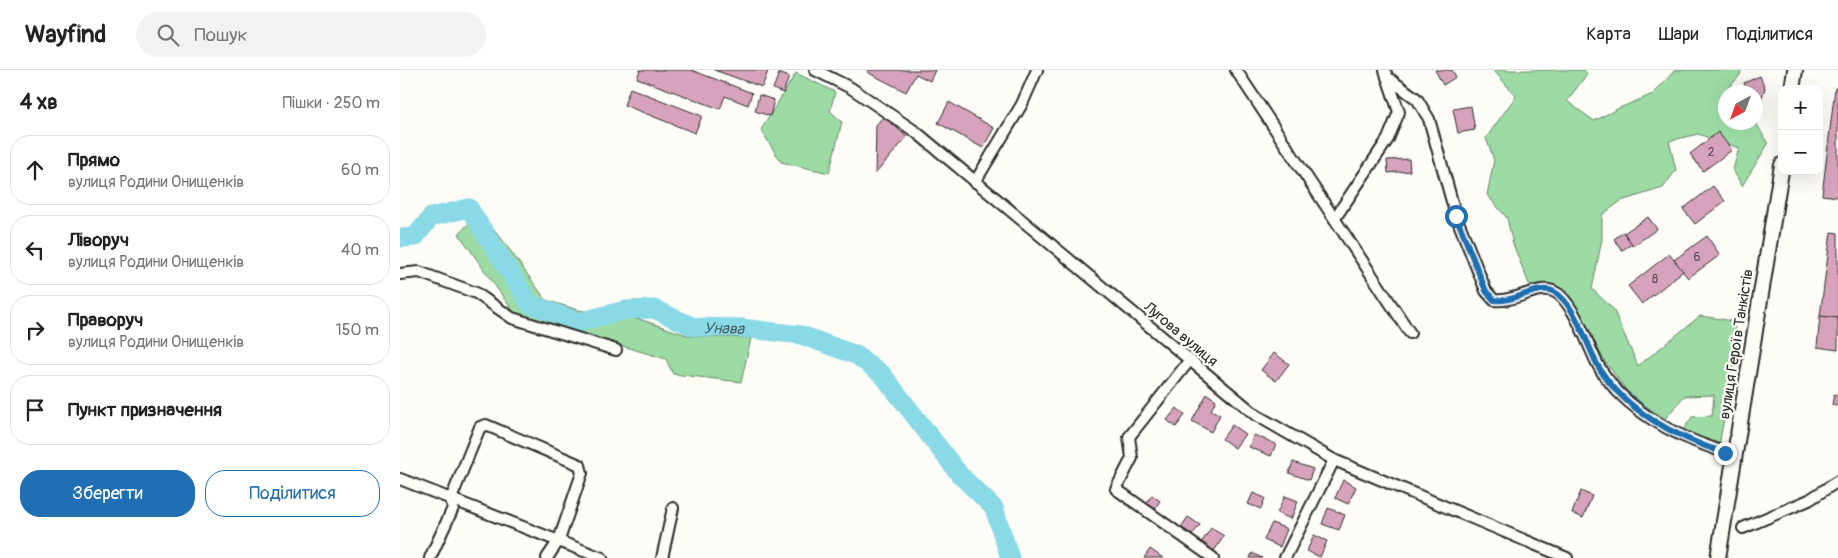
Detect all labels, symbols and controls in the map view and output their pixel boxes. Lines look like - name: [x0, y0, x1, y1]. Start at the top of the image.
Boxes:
- search box: [136, 12, 486, 57]
- text: Wayfind: [25, 20, 106, 49]
- icon: search: [154, 21, 182, 49]
- text: Пошук: [194, 23, 247, 47]
- text: Карта: [1586, 23, 1631, 46]
- text: Шари: [1659, 23, 1698, 46]
- text: Поділитися: [1726, 23, 1813, 46]
- north arrow: [1718, 85, 1763, 130]
- map controls: [1778, 85, 1823, 175]
- button: +: [1778, 85, 1823, 130]
- text: 4 хв: [20, 89, 58, 116]
- text: Пішки · 250 m: [283, 93, 380, 113]
- button: −: [1778, 130, 1823, 175]
- house number: 2: [1708, 145, 1715, 160]
- text: Прямо: [68, 148, 120, 172]
- icon: ahead: [21, 156, 49, 184]
- text: 60 m: [341, 160, 379, 180]
- text: вулиця Родини Онищенків: [68, 172, 244, 192]
- route start: [1445, 205, 1468, 228]
- text: Ліворуч: [68, 228, 129, 252]
- icon: left: [21, 236, 49, 264]
- text: 40 m: [341, 240, 379, 260]
- house number: 6: [1694, 250, 1701, 265]
- text: вулиця Родини Онищенків: [68, 252, 244, 272]
- street label: вулиця Героїв Танкістів: [1715, 268, 1758, 420]
- house number: 8: [1652, 272, 1658, 287]
- street label: Лугова вулиця: [1139, 297, 1222, 371]
- text: Праворуч: [68, 308, 143, 332]
- icon: right: [21, 316, 49, 344]
- water label: Унава: [704, 318, 746, 339]
- text: 150 m: [335, 320, 379, 340]
- text: вулиця Родини Онищенків: [68, 332, 244, 352]
- icon: arrive: [21, 396, 49, 424]
- text: Пункт призначення: [68, 398, 222, 422]
- route end: [1714, 442, 1737, 465]
- button: Зберегти: [20, 470, 195, 517]
- button: Поділитися: [205, 470, 380, 517]

